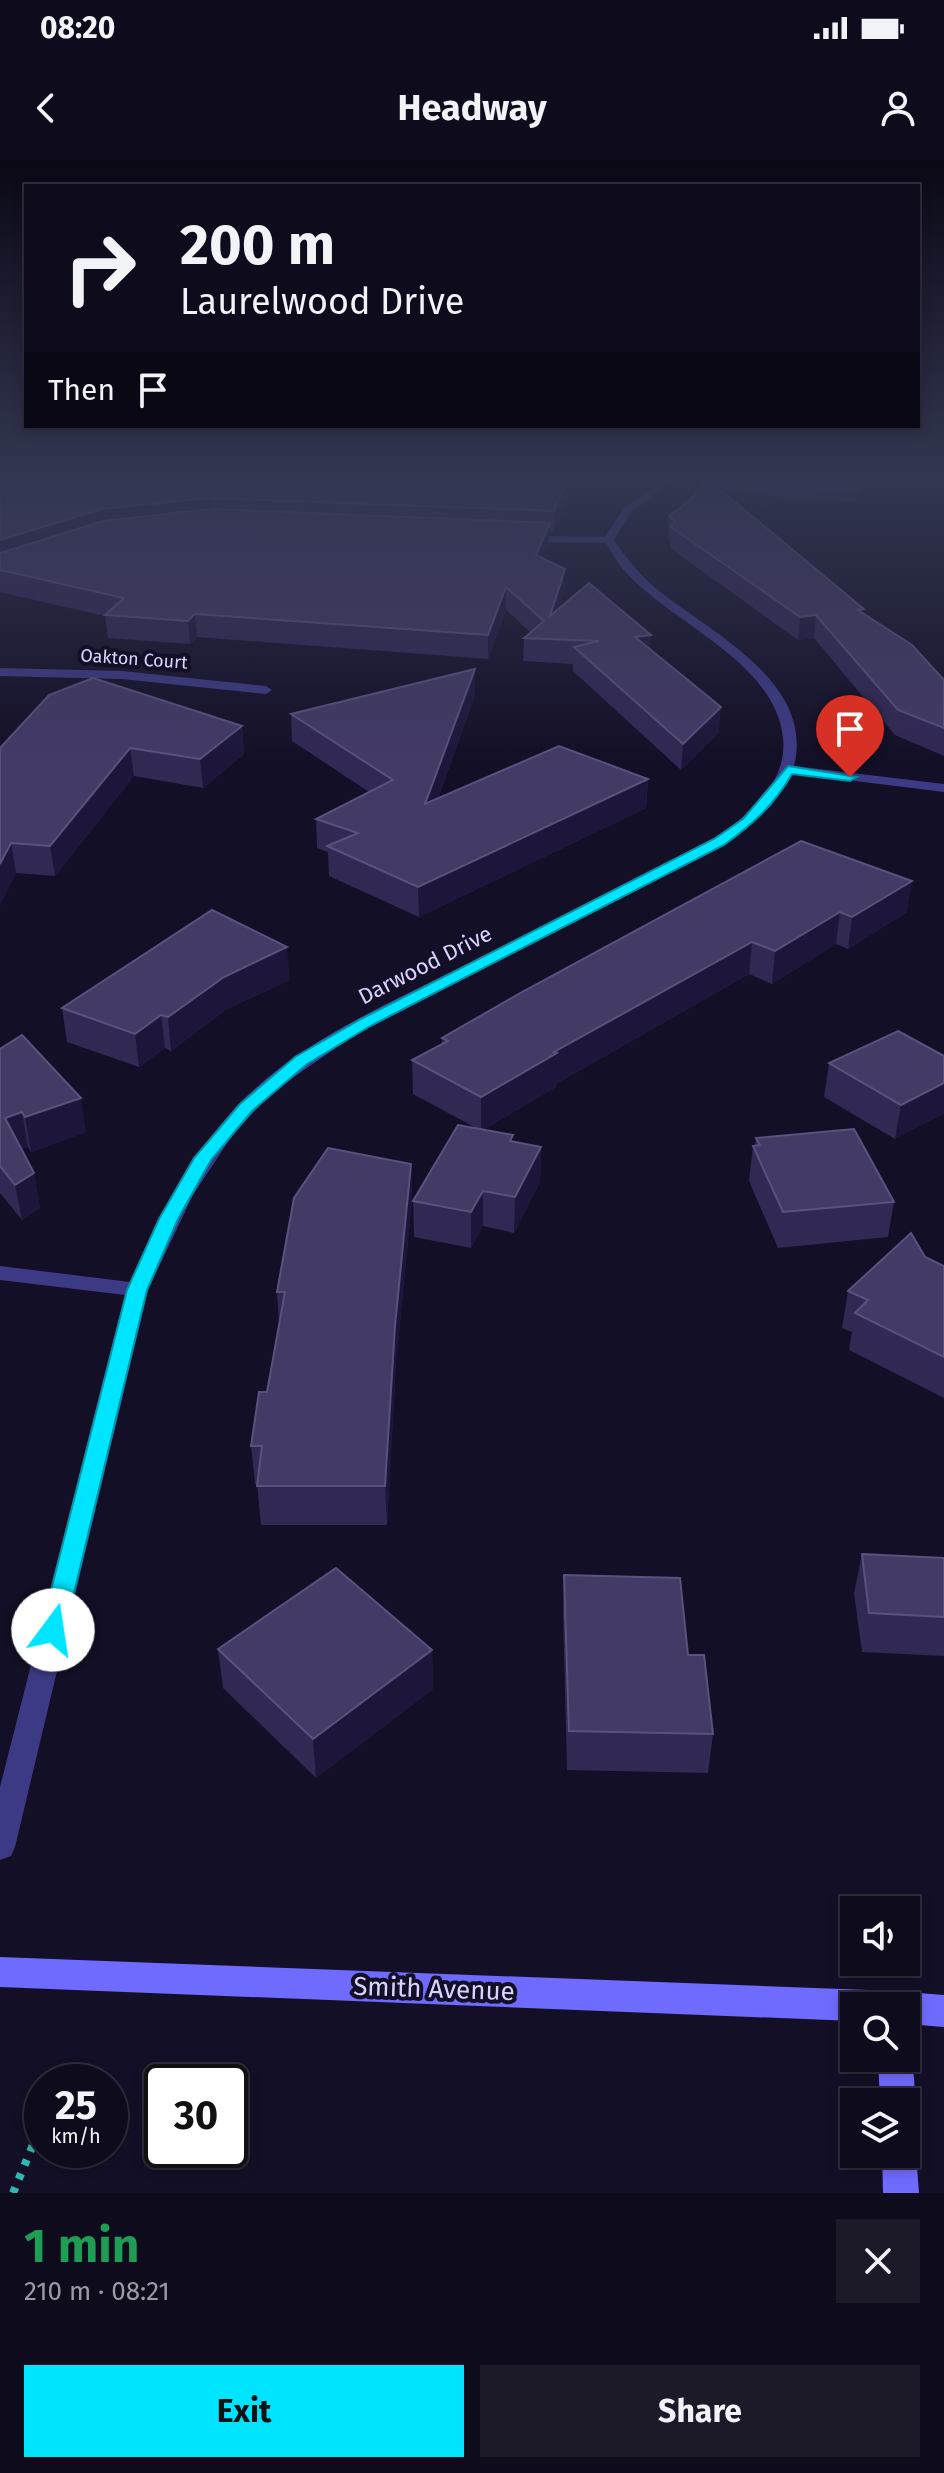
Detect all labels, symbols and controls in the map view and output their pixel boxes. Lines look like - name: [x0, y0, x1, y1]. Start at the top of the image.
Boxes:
- text: 08:20: [40, 10, 115, 46]
- icon: back: [24, 86, 68, 130]
- text: Headway: [397, 86, 547, 130]
- icon: person: [876, 86, 920, 130]
- text: 200 m: [180, 212, 335, 279]
- icon: right: [48, 216, 152, 320]
- text: Laurelwood Drive: [180, 280, 464, 324]
- icon: arrive: [131, 368, 175, 412]
- text: Then: [48, 372, 115, 408]
- street label: Oakton Court: [80, 644, 189, 674]
- pin: [816, 695, 884, 777]
- icon: arrive: [828, 707, 872, 751]
- street label: Darwood Drive: [354, 920, 496, 1010]
- position arrow: [11.0, 1588, 95.0, 1672]
- map controls: [840, 1896, 920, 2168]
- button: sound: [840, 1896, 920, 1976]
- street label: Smith Avenue: [353, 1971, 515, 2007]
- button: search: [840, 1992, 920, 2072]
- speed limit sign: 30: [144, 2064, 248, 2168]
- text: 25: [55, 2082, 97, 2130]
- button: layers: [840, 2088, 920, 2168]
- text: km/h: [51, 2124, 101, 2148]
- text: 1 min: [24, 2217, 139, 2275]
- button: close: [836, 2219, 920, 2303]
- text: 210 m · 08:21: [24, 2276, 170, 2307]
- button: Exit: [24, 2365, 464, 2457]
- button: Share: [480, 2365, 920, 2457]

